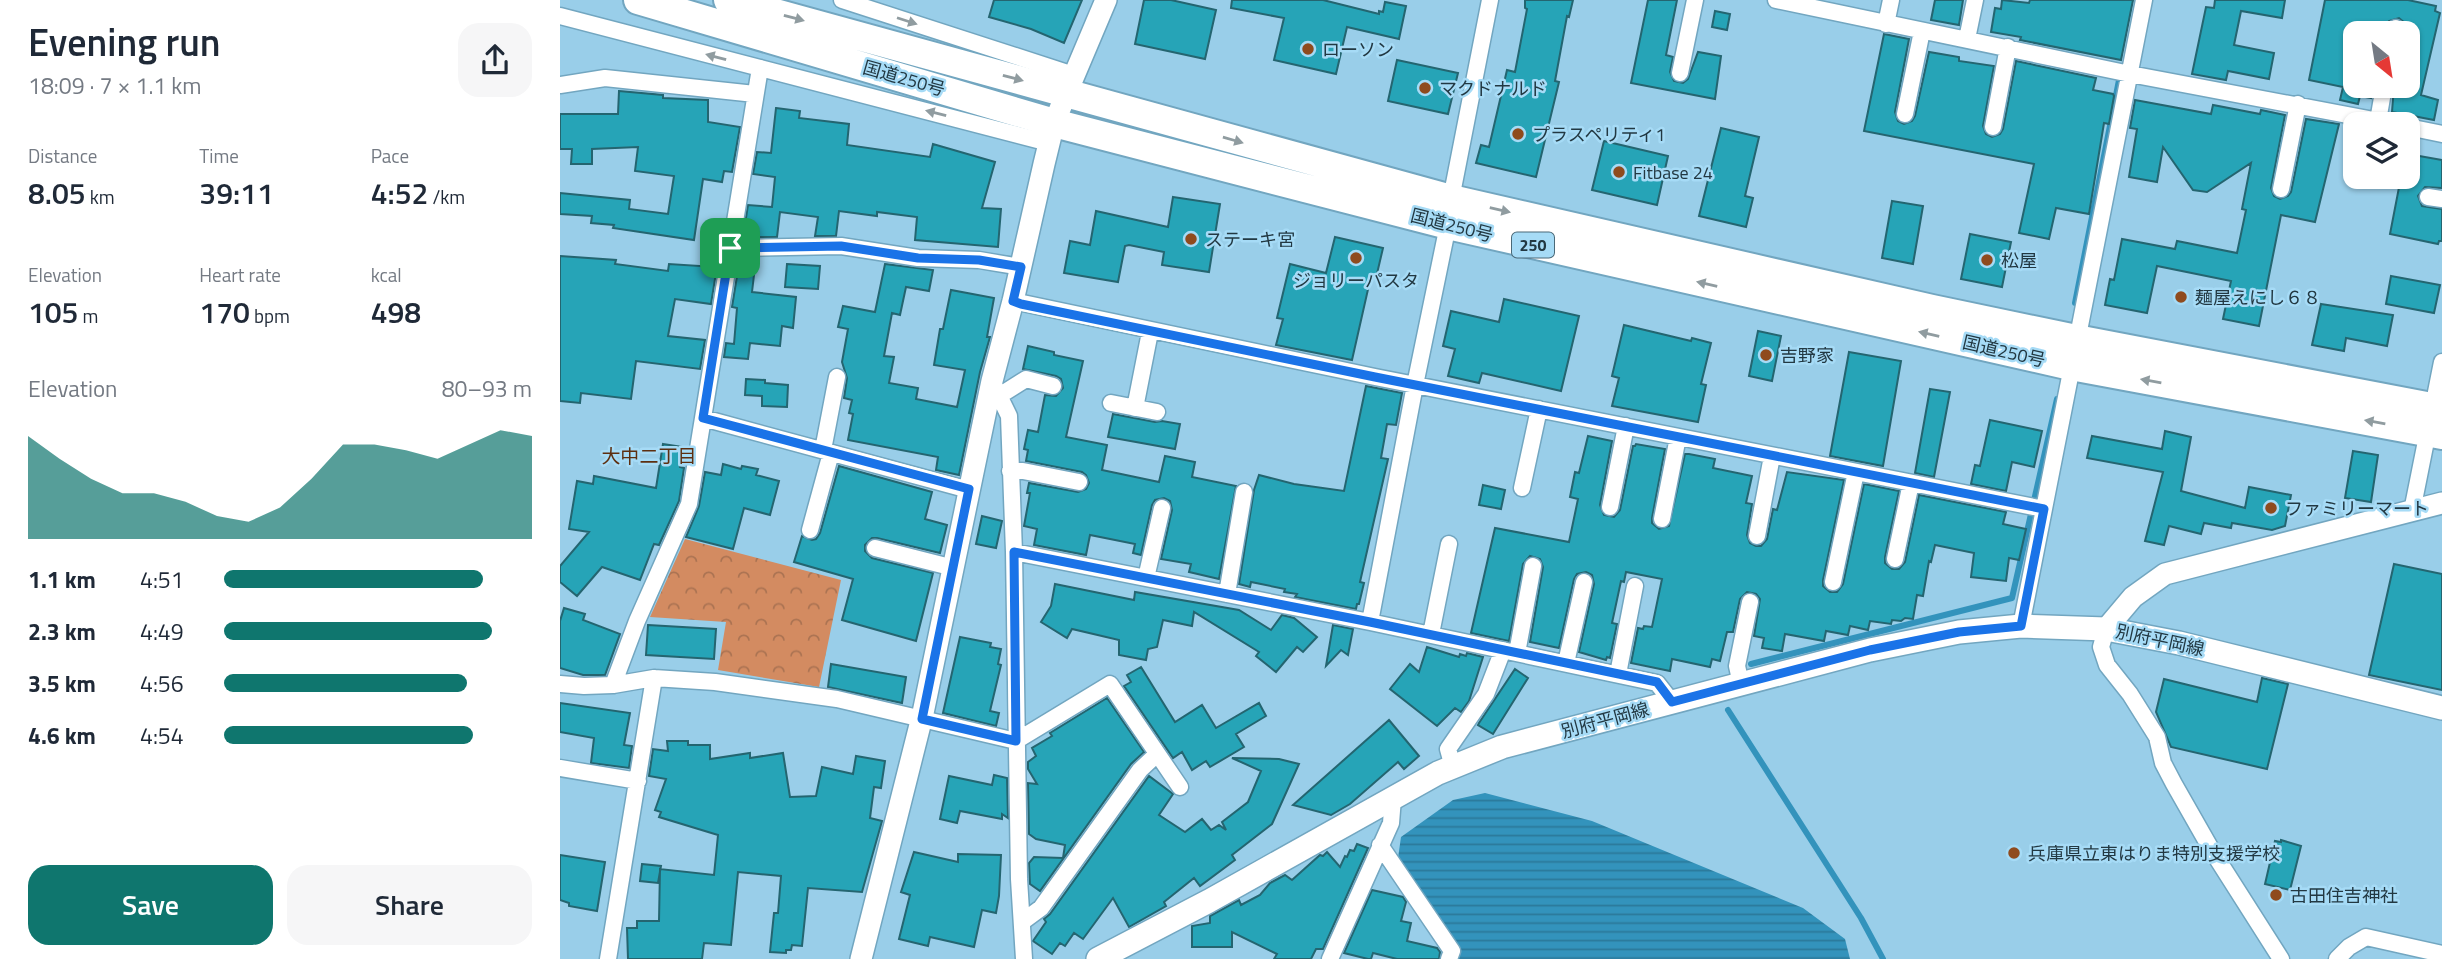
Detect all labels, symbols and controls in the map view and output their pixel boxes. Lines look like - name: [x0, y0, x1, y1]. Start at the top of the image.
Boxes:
- text: Evening run: [28, 13, 221, 71]
- one-way arrow: [783, 13, 805, 24]
- one-way arrow: [897, 16, 918, 27]
- north arrow: [2343, 21, 2420, 98]
- map controls: [2343, 21, 2420, 189]
- button: share: [458, 23, 532, 97]
- place label: ローソン: [1322, 36, 1394, 63]
- marker: ローソン: [1300, 41, 1316, 57]
- one-way arrow: [705, 51, 726, 61]
- street label: 国道250号: [860, 53, 948, 103]
- text: 18:09 · 7 × 1.1 km: [28, 68, 202, 103]
- one-way arrow: [1003, 74, 1024, 84]
- place label: マクドナルド: [1439, 75, 1547, 102]
- marker: マクドナルド: [1417, 80, 1433, 96]
- one-way arrow: [925, 108, 946, 118]
- button: layers: [2343, 112, 2420, 189]
- place label: プラスペリティ1: [1532, 121, 1665, 148]
- marker: プラスペリティ1: [1510, 126, 1526, 142]
- one-way arrow: [1222, 135, 1243, 145]
- text: Distance: [28, 141, 97, 170]
- text: Time: [199, 141, 239, 170]
- text: Pace: [371, 141, 409, 170]
- place label: Fitbase 24: [1633, 159, 1713, 186]
- marker: Fitbase 24: [1611, 164, 1627, 180]
- text: 8.05: [28, 170, 86, 216]
- text: 39:11: [199, 170, 274, 216]
- text: 4:52: [371, 170, 428, 216]
- text: km: [86, 182, 115, 211]
- text: /km: [428, 182, 465, 211]
- street label: 国道250号: [1408, 202, 1496, 248]
- one-way arrow: [1489, 205, 1511, 216]
- pin: [700, 218, 760, 278]
- place label: ステーキ宮: [1205, 226, 1295, 253]
- icon: arrive: [711, 229, 749, 267]
- marker: ステーキ宮: [1183, 231, 1199, 247]
- road number: 250: [1512, 232, 1554, 258]
- place label: 松屋: [2001, 247, 2037, 274]
- marker: ジョリーパスタ: [1348, 250, 1364, 266]
- marker: 松屋: [1979, 252, 1995, 268]
- text: Elevation: [28, 260, 102, 289]
- text: Heart rate: [199, 260, 281, 289]
- text: kcal: [371, 260, 402, 289]
- place label: ジョリーパスタ: [1293, 267, 1419, 294]
- one-way arrow: [1696, 278, 1718, 289]
- place label: 麺屋えにし６８: [2195, 284, 2321, 311]
- text: 105: [28, 289, 78, 335]
- text: 170: [199, 289, 250, 335]
- text: 498: [371, 289, 421, 335]
- marker: 麺屋えにし６８: [2173, 289, 2189, 305]
- text: m: [78, 301, 98, 330]
- text: bpm: [250, 301, 290, 330]
- one-way arrow: [1918, 328, 1940, 339]
- street label: 国道250号: [1960, 328, 2048, 374]
- place label: 吉野家: [1780, 342, 1834, 369]
- marker: 吉野家: [1758, 347, 1774, 363]
- text: Elevation: [28, 371, 117, 406]
- text: 80–93 m: [442, 371, 532, 406]
- one-way arrow: [2140, 375, 2162, 386]
- one-way arrow: [2364, 416, 2386, 427]
- district label: 大中二丁目: [601, 441, 697, 470]
- place label: ファミリーマート: [2285, 495, 2429, 522]
- marker: ファミリーマート: [2263, 500, 2279, 516]
- text: 1.1 km: [28, 562, 96, 597]
- text: 4:51: [140, 562, 184, 597]
- text: 2.3 km: [28, 614, 96, 649]
- text: 4:49: [140, 614, 184, 649]
- street label: 別府平岡線: [2113, 617, 2207, 663]
- text: 3.5 km: [28, 666, 96, 701]
- text: 4:56: [140, 666, 184, 701]
- street label: 別府平岡線: [1558, 695, 1652, 745]
- text: 4.6 km: [28, 718, 96, 753]
- text: 4:54: [140, 718, 184, 753]
- place label: 兵庫県立東はりま特別支援学校: [2028, 840, 2280, 867]
- marker: 兵庫県立東はりま特別支援学校: [2006, 845, 2022, 861]
- button: Save: [28, 865, 273, 945]
- button: Share: [287, 865, 532, 945]
- place label: 古田住吉神社: [2290, 882, 2398, 909]
- marker: 古田住吉神社: [2268, 887, 2284, 903]

